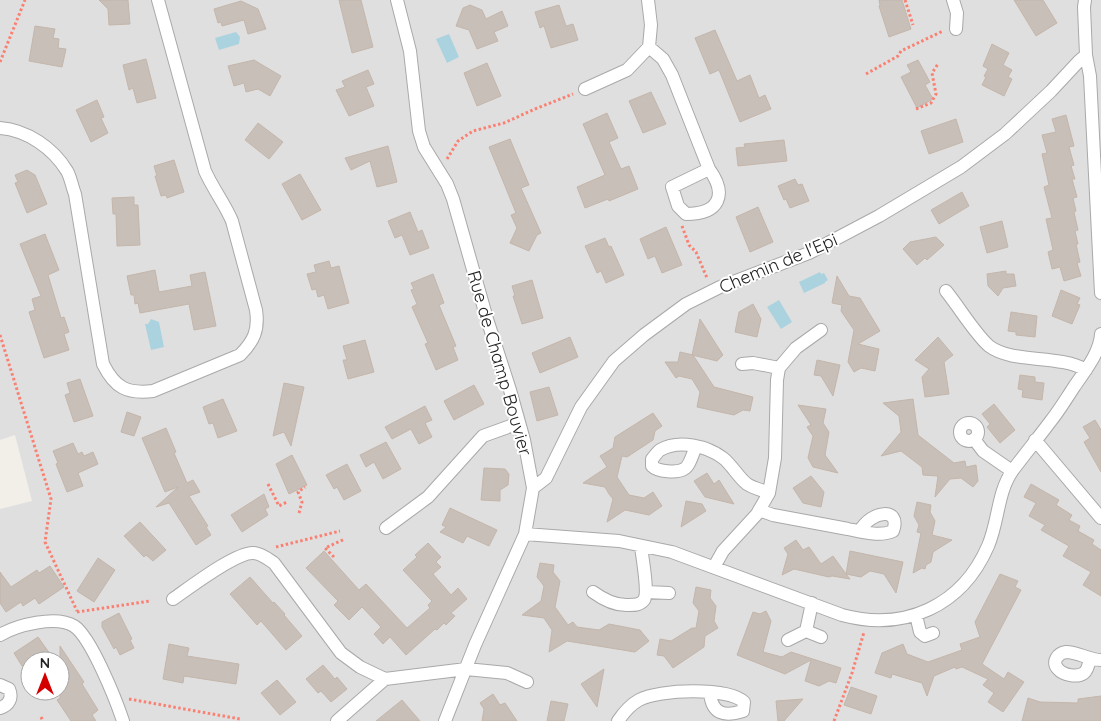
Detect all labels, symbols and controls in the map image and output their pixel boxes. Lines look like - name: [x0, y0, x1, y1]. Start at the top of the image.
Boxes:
- street label: Chemin de l'Epi: [715, 228, 841, 298]
- street label: Rue de Champ Bouvier: [463, 268, 537, 458]
- north arrow: [20, 651, 70, 701]
- text: N: [40, 654, 50, 672]

